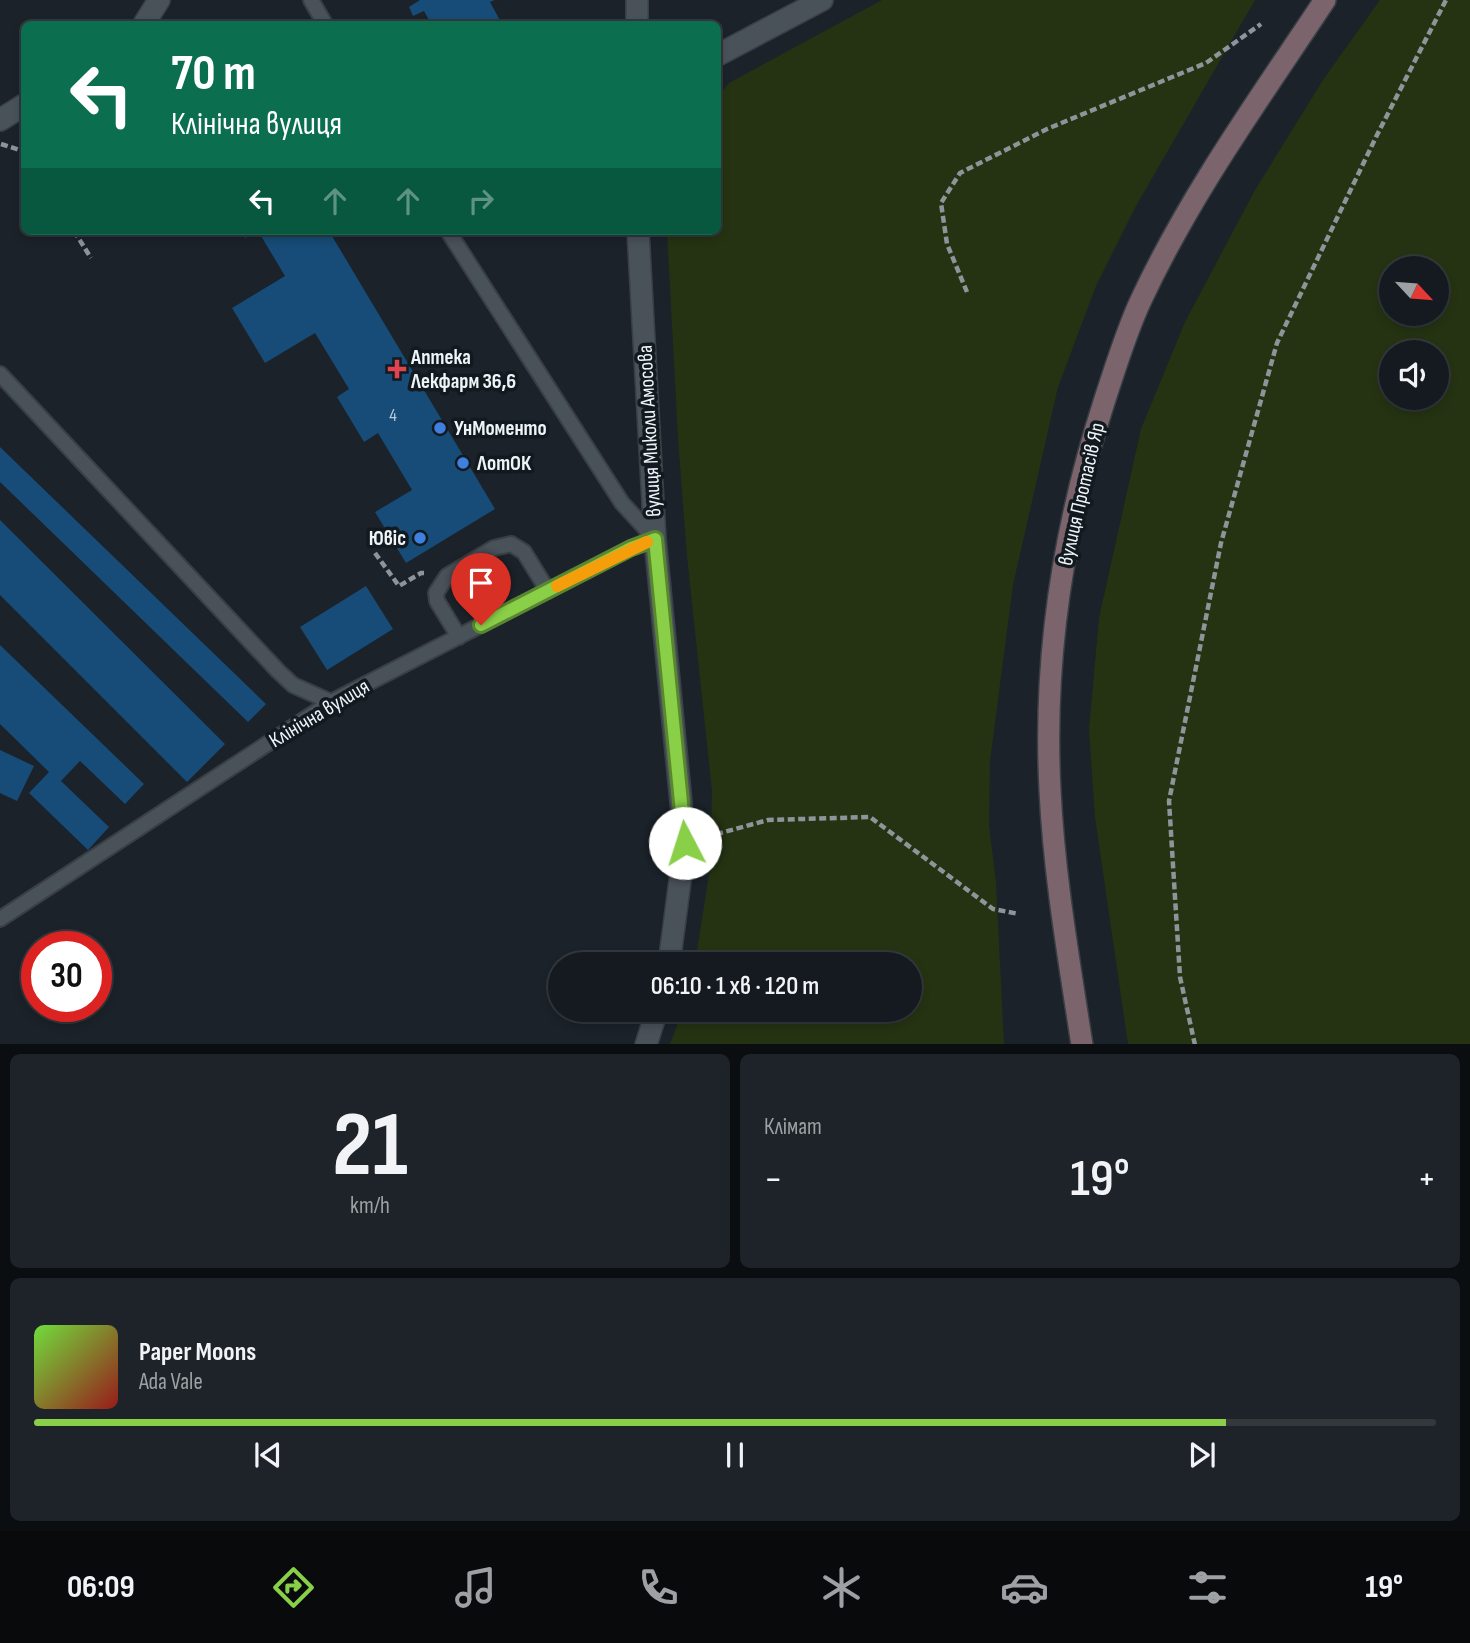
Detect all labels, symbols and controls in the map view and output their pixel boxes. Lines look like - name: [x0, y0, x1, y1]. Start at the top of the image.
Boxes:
- text: 70 m: [171, 45, 256, 104]
- icon: left: [56, 49, 147, 140]
- text: Клінічна вулиця: [171, 105, 342, 144]
- icon: left: [243, 182, 281, 220]
- icon: ahead: [316, 182, 354, 220]
- icon: ahead: [389, 182, 427, 220]
- icon: right: [462, 182, 500, 220]
- north arrow: [1379, 256, 1449, 326]
- map controls: [1379, 256, 1449, 410]
- button: sound: [1379, 340, 1449, 410]
- street label: вулиця Миколи Амосова: [633, 344, 666, 518]
- place label: Аптека Лекфарм 36,6: [410, 345, 516, 394]
- marker: Аптека Лекфарм 36,6: [389, 361, 405, 377]
- house number: 4: [389, 405, 397, 426]
- place label: УнМоменто: [454, 416, 547, 441]
- marker: УнМоменто: [432, 420, 448, 436]
- street label: вулиця Протасів Яр: [1053, 420, 1110, 568]
- place label: ЛотОК: [476, 451, 532, 476]
- marker: ЛотОК: [455, 455, 471, 471]
- place label: Ювіс: [369, 526, 406, 551]
- marker: Ювіс: [412, 530, 428, 546]
- pin: [451, 553, 511, 625]
- icon: arrive: [462, 564, 500, 602]
- street label: Клінічна вулиця: [265, 674, 374, 753]
- position arrow: [648, 806, 722, 880]
- speed limit sign: 30: [21, 931, 112, 1022]
- text: 06:10 · 1 хв · 120 m: [651, 971, 819, 1002]
- text: 21: [332, 1092, 408, 1201]
- text: Клімат: [764, 1113, 822, 1141]
- text: 19°: [1070, 1148, 1130, 1211]
- text: −: [764, 1157, 783, 1202]
- text: +: [1417, 1157, 1436, 1202]
- text: km/h: [350, 1192, 390, 1220]
- text: Paper Moons: [139, 1337, 256, 1368]
- text: Ada Vale: [139, 1368, 203, 1396]
- icon: previous: [249, 1436, 287, 1474]
- icon: pause: [716, 1436, 754, 1474]
- icon: next: [1183, 1436, 1221, 1474]
- icon: directions: [269, 1563, 318, 1612]
- icon: music: [451, 1563, 500, 1612]
- icon: phone: [634, 1563, 683, 1612]
- icon: climate: [817, 1563, 866, 1612]
- icon: car: [1000, 1563, 1049, 1612]
- icon: filters: [1183, 1563, 1232, 1612]
- text: 06:09: [67, 1568, 135, 1607]
- text: 19°: [1365, 1568, 1403, 1607]

